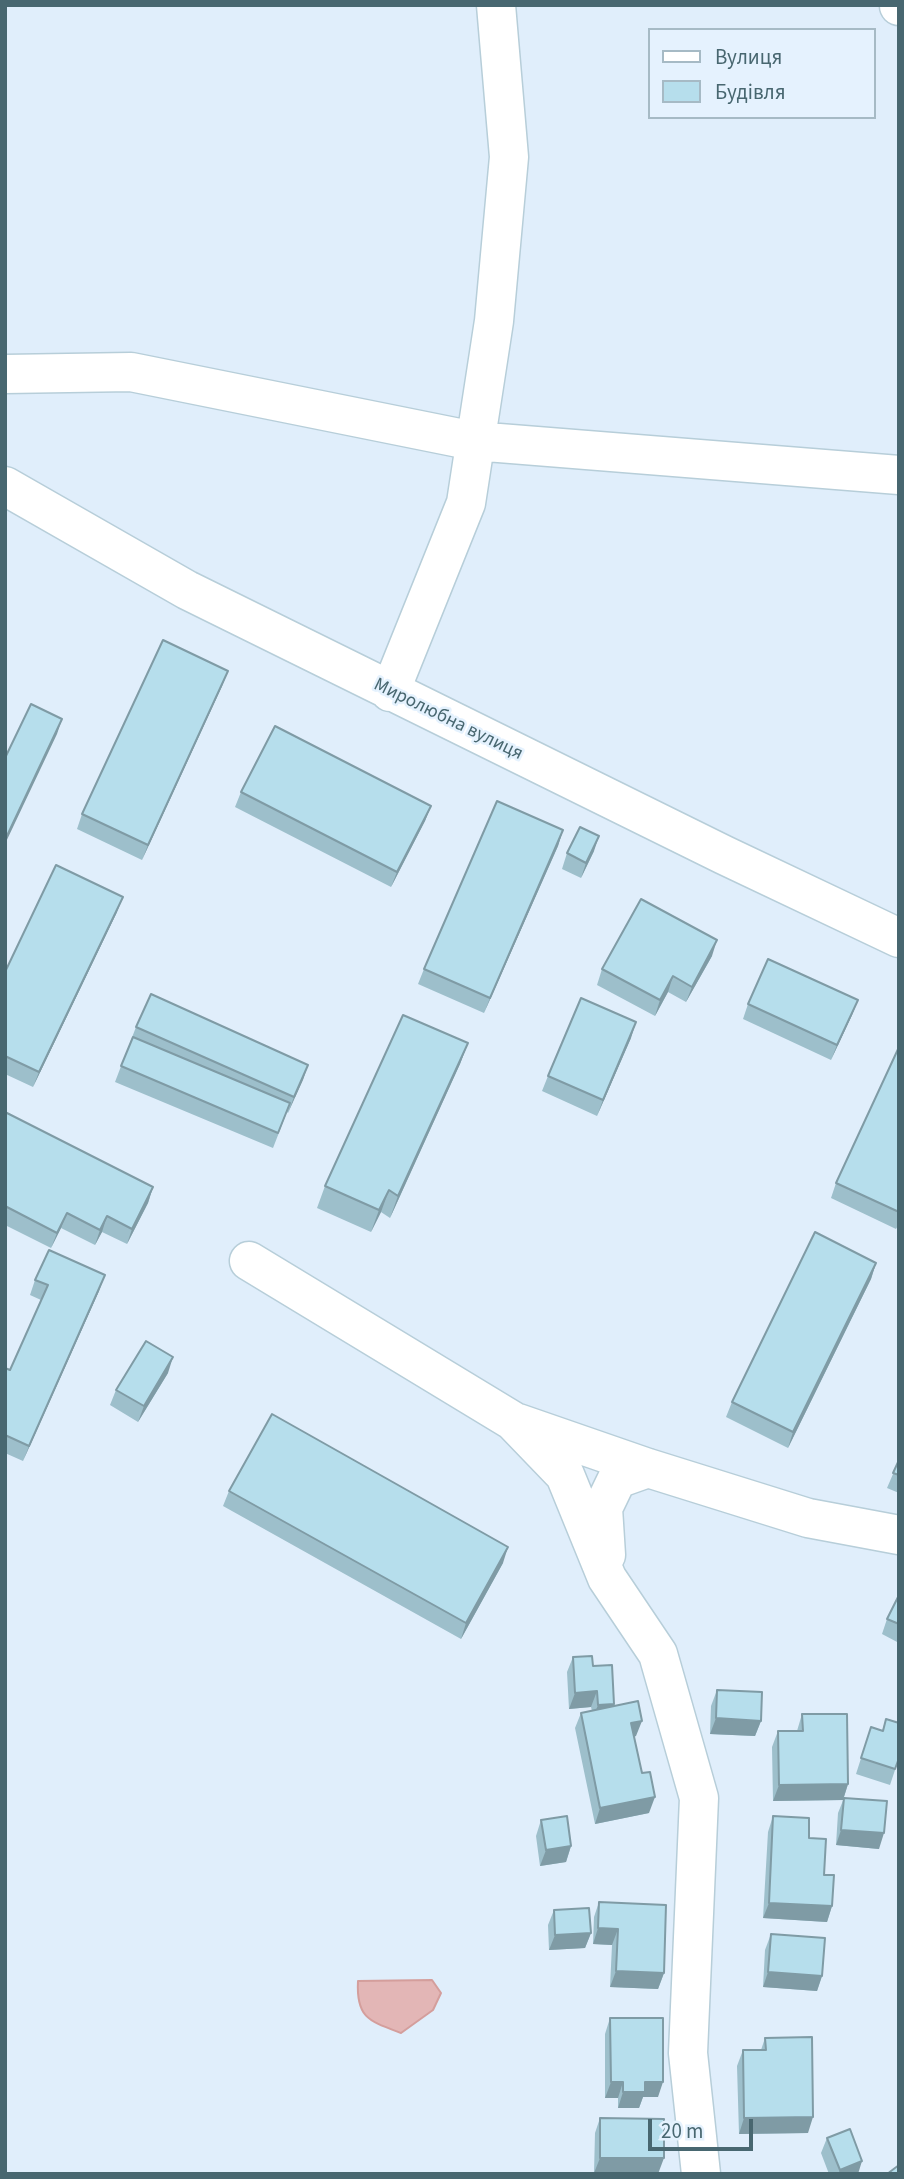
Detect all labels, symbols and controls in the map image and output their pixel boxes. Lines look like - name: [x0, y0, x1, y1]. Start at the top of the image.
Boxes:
- legend: [648, 28, 876, 119]
- text: Вулиця: [715, 42, 782, 72]
- text: Будівля: [715, 77, 786, 107]
- street label: Миролюбна вулиця: [370, 674, 526, 766]
- scale bar: [652, 2106, 757, 2150]
- text: 20 m: [661, 2116, 703, 2146]

